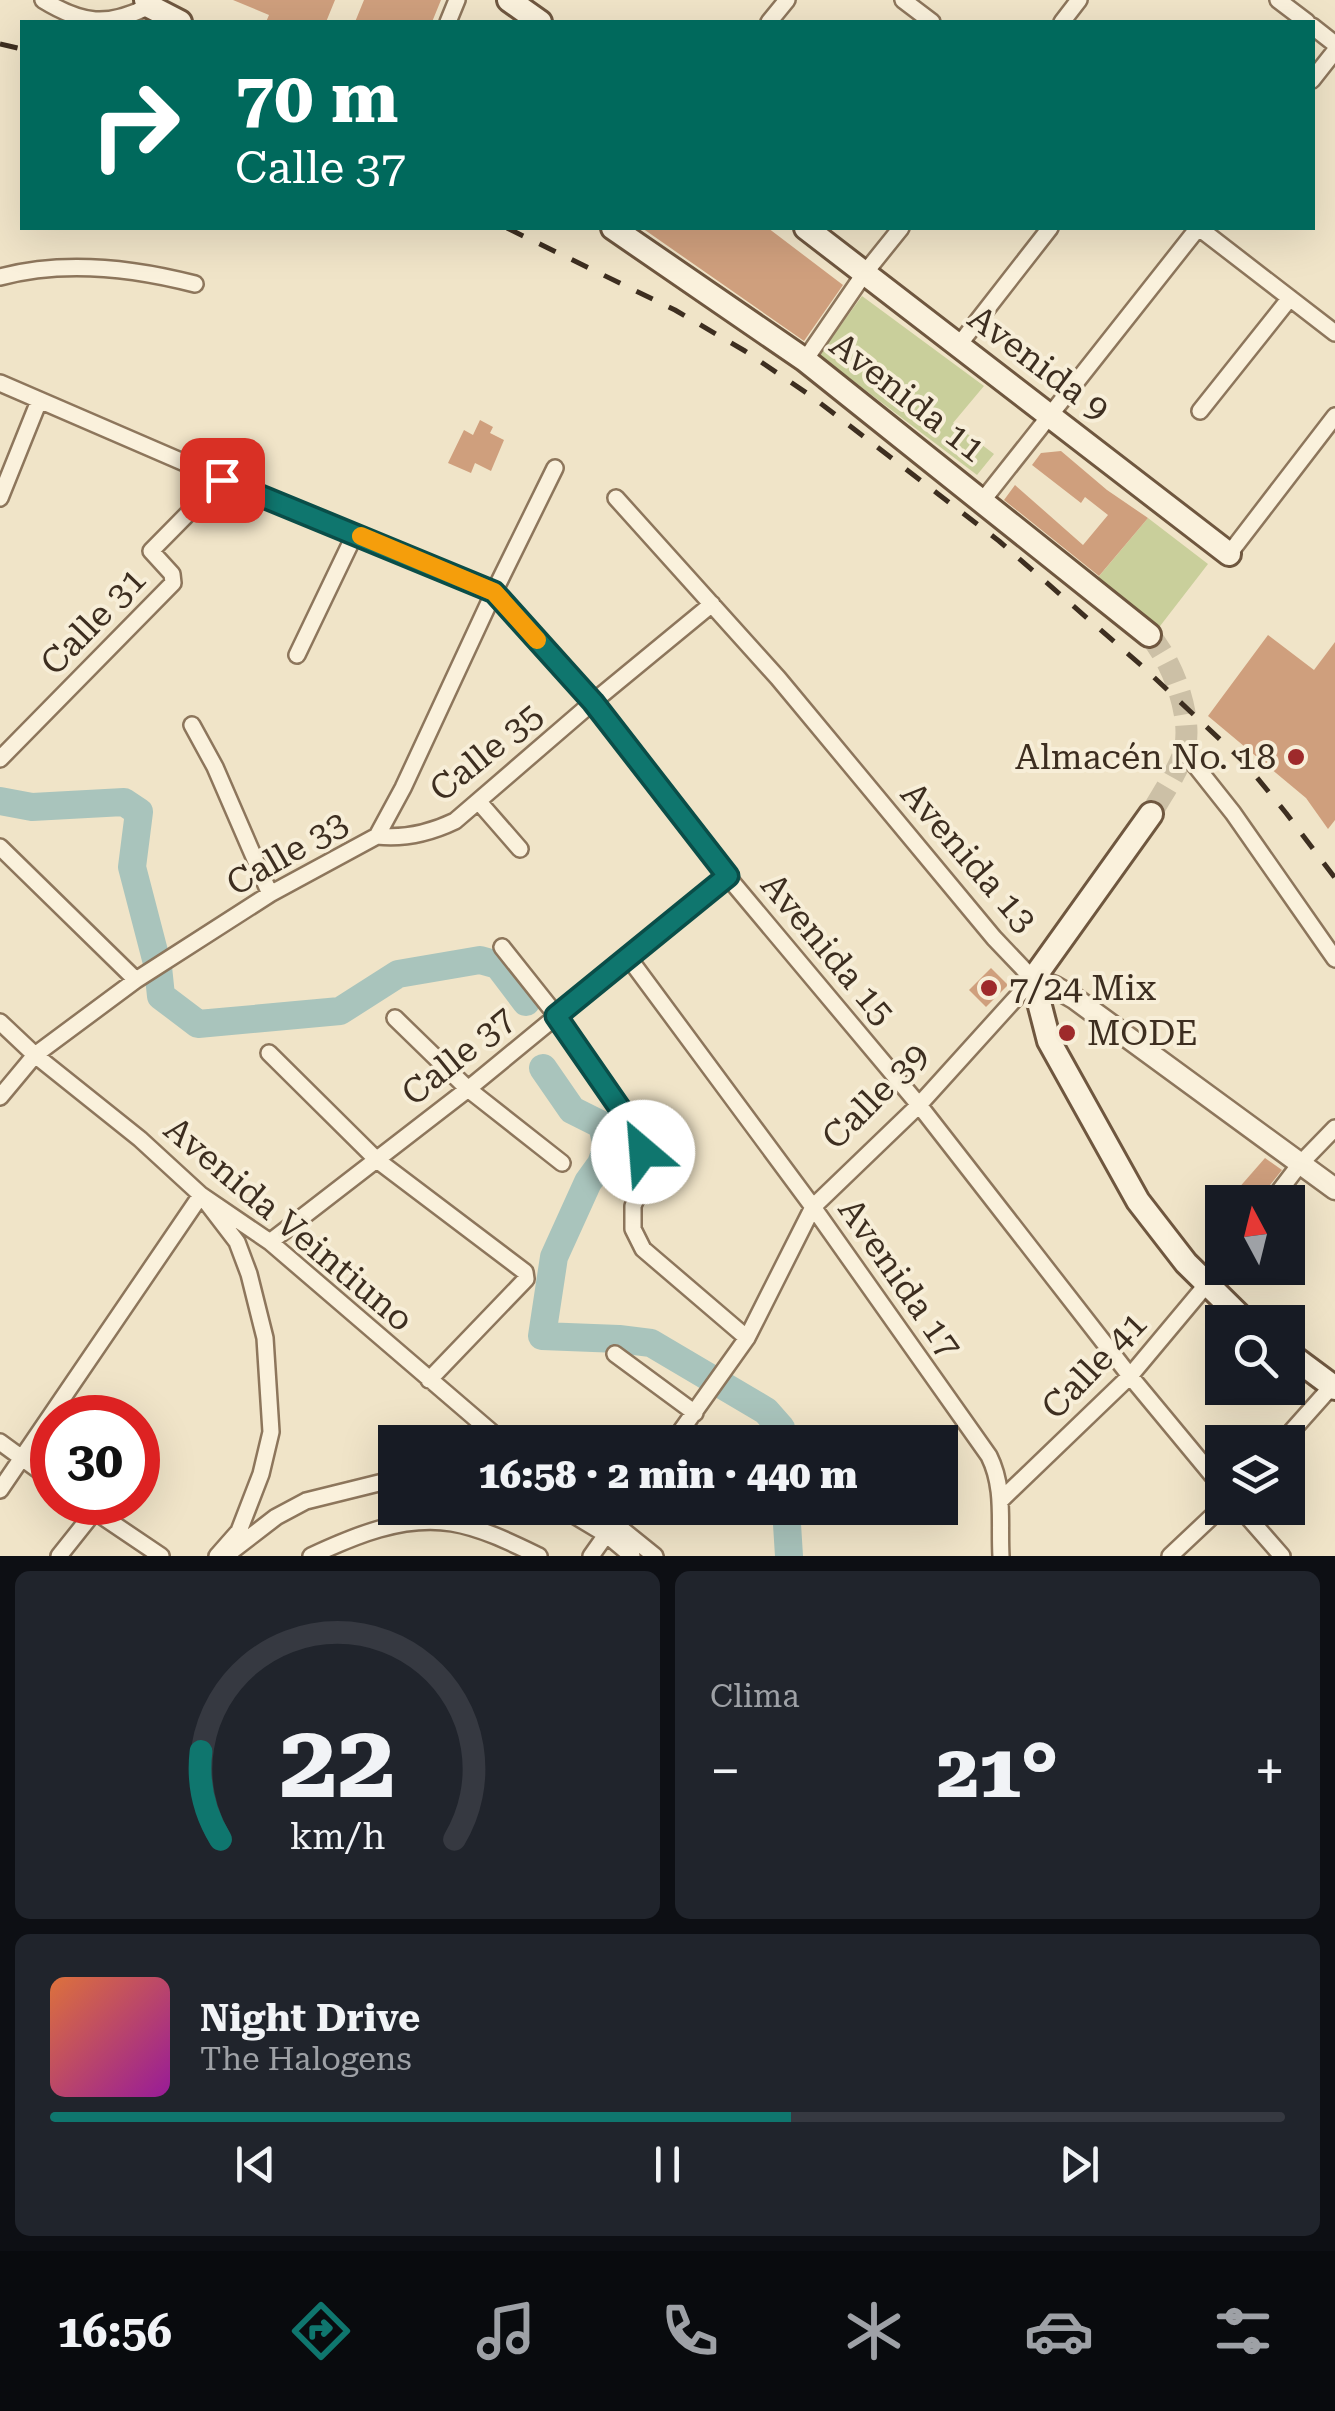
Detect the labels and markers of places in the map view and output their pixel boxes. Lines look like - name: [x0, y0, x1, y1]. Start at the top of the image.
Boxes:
- pin: [180, 438, 265, 523]
- place label: Almacén No. 18: [1015, 737, 1276, 778]
- marker: Almacén No. 18: [1285, 746, 1307, 768]
- place label: 7/24 Mix: [1009, 968, 1156, 1009]
- marker: 7/24 Mix: [978, 977, 1000, 999]
- place label: MODE: [1087, 1013, 1198, 1054]
- marker: MODE: [1056, 1022, 1078, 1044]

